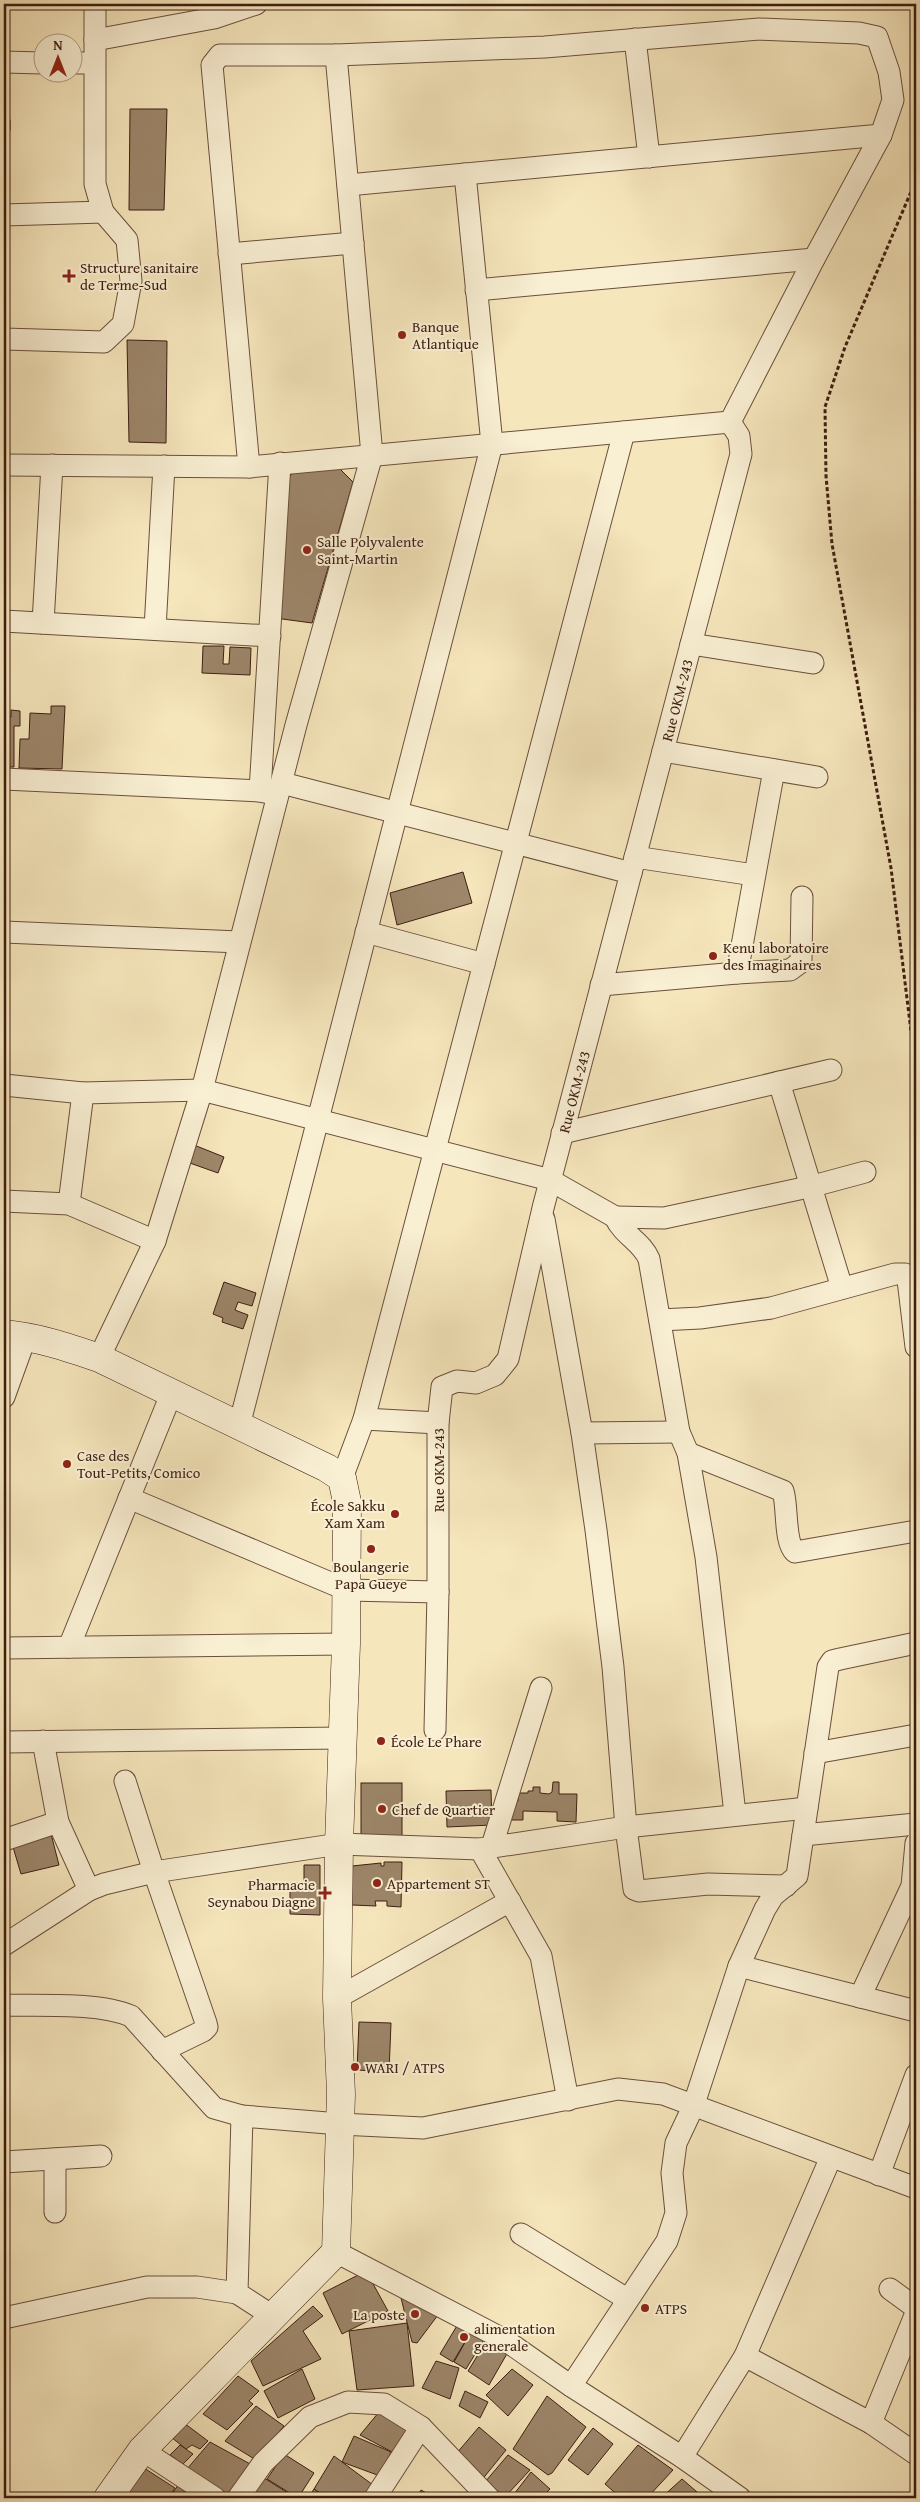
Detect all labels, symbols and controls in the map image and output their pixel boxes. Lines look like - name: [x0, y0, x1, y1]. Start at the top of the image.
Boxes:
- north arrow: [32, 32, 82, 82]
- text: N: [53, 35, 63, 55]
- place label: Structure sanitaire de Terme-Sud: [80, 257, 199, 295]
- marker: Structure sanitaire de Terme-Sud: [62, 269, 76, 283]
- place label: Banque Atlantique: [412, 316, 479, 354]
- marker: Banque Atlantique: [396, 329, 408, 341]
- place label: Salle Polyvalente Saint-Martin: [317, 531, 424, 569]
- marker: Salle Polyvalente Saint-Martin: [301, 544, 313, 556]
- street label: Rue OKM-243: [656, 657, 697, 743]
- place label: Kenu laboratoire des Imaginaires: [723, 937, 829, 975]
- marker: Kenu laboratoire des Imaginaires: [707, 950, 719, 962]
- street label: Rue OKM-243: [553, 1048, 594, 1135]
- street label: Rue OKM-243: [428, 1428, 449, 1512]
- place label: Case des Tout-Petits, Comico: [77, 1445, 201, 1483]
- marker: Case des Tout-Petits, Comico: [61, 1458, 73, 1470]
- place label: École Sakku Xam Xam: [311, 1495, 386, 1533]
- marker: École Sakku Xam Xam: [389, 1508, 401, 1520]
- marker: Boulangerie Papa Gueye: [365, 1543, 377, 1555]
- place label: Boulangerie Papa Gueye: [333, 1556, 409, 1594]
- place label: École Le Phare: [391, 1731, 482, 1752]
- marker: École Le Phare: [375, 1735, 387, 1747]
- place label: Chef de Quartier: [392, 1799, 495, 1820]
- marker: Chef de Quartier: [376, 1803, 388, 1815]
- place label: Appartement ST: [387, 1873, 491, 1894]
- place label: Pharmacie Seynabou Diagne: [207, 1874, 315, 1912]
- marker: Appartement ST: [371, 1877, 383, 1889]
- marker: Pharmacie Seynabou Diagne: [319, 1887, 331, 1899]
- place label: WARI / ATPS: [365, 2057, 445, 2078]
- marker: WARI / ATPS: [349, 2061, 361, 2073]
- place label: ATPS: [655, 2298, 687, 2319]
- marker: ATPS: [639, 2302, 651, 2314]
- place label: La poste: [353, 2304, 405, 2325]
- marker: La poste: [409, 2308, 421, 2320]
- place label: alimentation generale: [474, 2318, 556, 2356]
- marker: alimentation generale: [458, 2331, 470, 2343]

